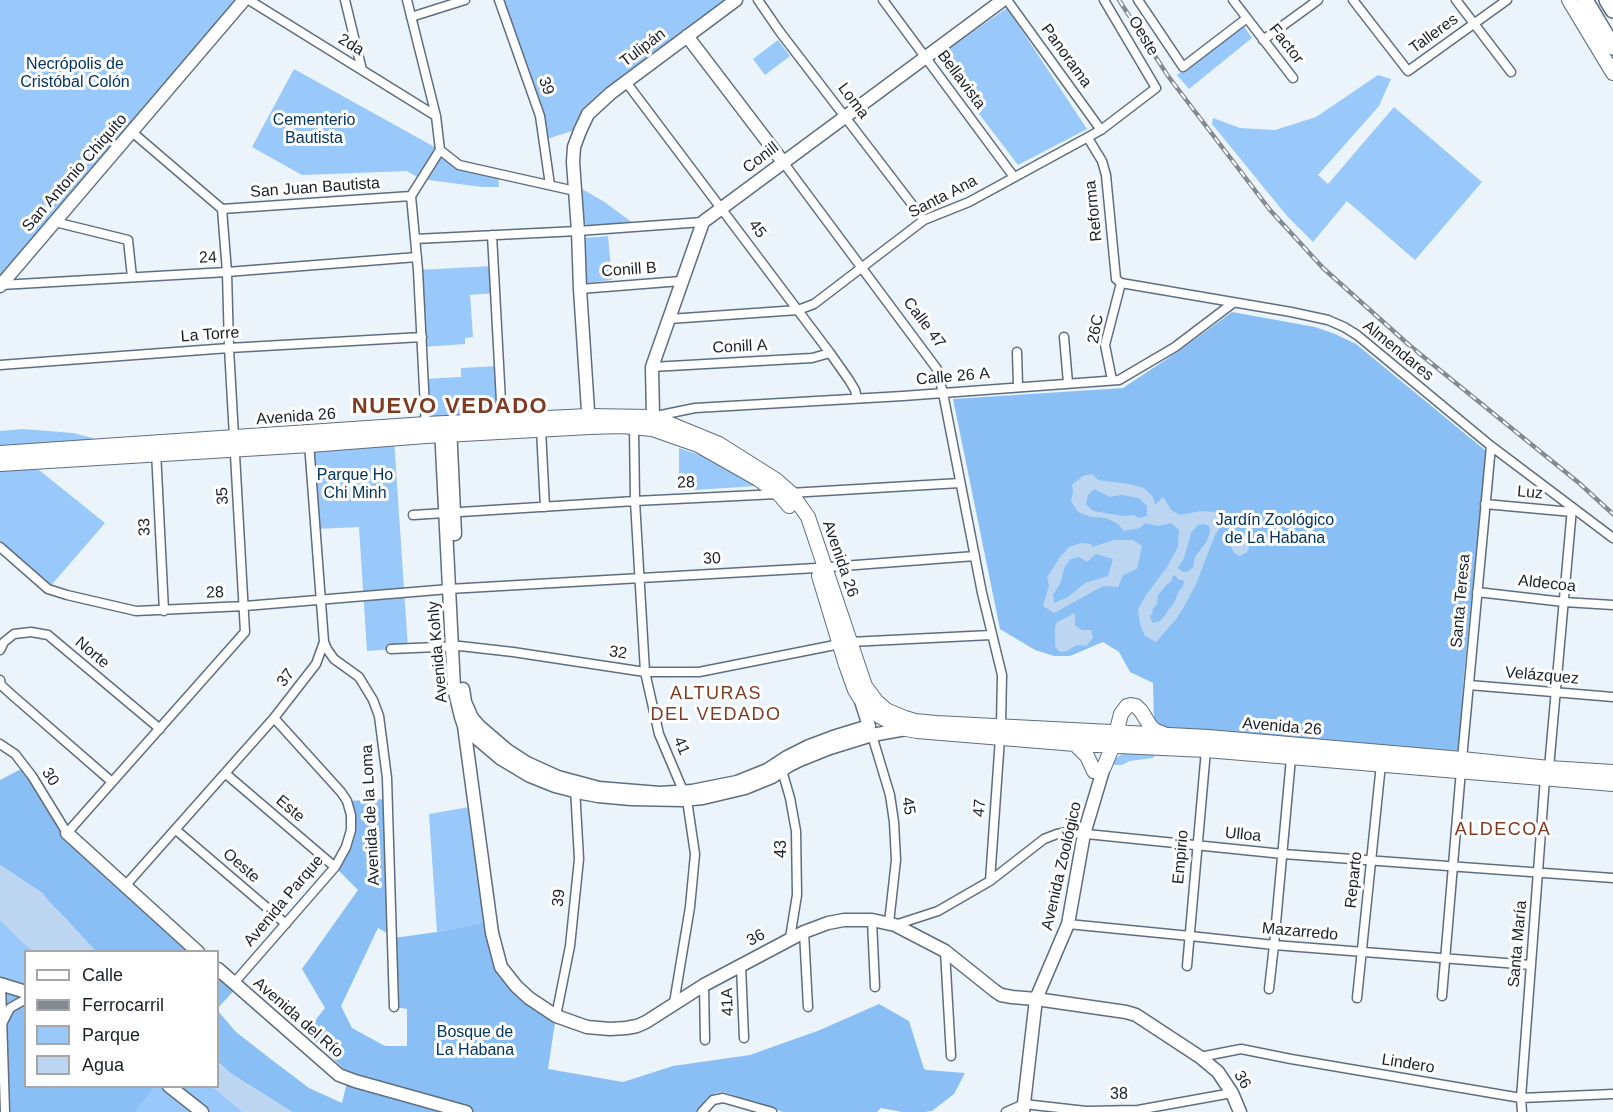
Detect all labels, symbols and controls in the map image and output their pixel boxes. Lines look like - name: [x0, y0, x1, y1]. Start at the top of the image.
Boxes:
- street label: Talleres: [1406, 10, 1462, 58]
- street label: Oeste: [1124, 13, 1162, 59]
- street label: Panorama: [1037, 20, 1095, 92]
- street label: Factor: [1264, 20, 1308, 68]
- street label: Tulipán: [617, 25, 669, 71]
- street label: 2da: [335, 30, 367, 60]
- street label: Bellavista: [933, 47, 989, 113]
- park label: Necrópolis de Cristóbal Colón: [20, 55, 130, 93]
- street label: 39: [534, 74, 558, 98]
- street label: Loma: [833, 79, 873, 123]
- street label: San Antonio Chiquito: [18, 110, 132, 236]
- park label: Cementerio Bautista: [273, 111, 355, 149]
- street label: Conill: [739, 138, 783, 178]
- street label: Santa Ana: [905, 171, 981, 223]
- street label: San Juan Bautista: [250, 174, 380, 202]
- street label: Reforma: [1081, 179, 1107, 243]
- street label: 45: [744, 216, 770, 242]
- street label: 24: [199, 248, 217, 268]
- street label: Conill B: [601, 259, 657, 281]
- street label: Calle 47: [899, 294, 949, 352]
- street label: 26C: [1084, 313, 1108, 345]
- street label: Almendares: [1359, 317, 1437, 385]
- street label: La Torre: [180, 323, 240, 347]
- street label: Conill A: [712, 336, 768, 358]
- street label: Calle 26 A: [915, 364, 991, 390]
- district label: NUEVO VEDADO: [352, 394, 548, 420]
- street label: Avenida 26: [256, 405, 336, 429]
- park label: Parque Ho Chi Minh: [317, 466, 393, 504]
- street label: 28: [677, 473, 695, 493]
- street label: Luz: [1516, 482, 1544, 504]
- street label: 35: [213, 486, 233, 506]
- park label: Jardín Zoológico de La Habana: [1216, 511, 1334, 549]
- street label: 33: [135, 518, 155, 536]
- street label: Avenida 26: [818, 518, 862, 600]
- street label: 30: [703, 549, 721, 569]
- street label: Santa Teresa: [1447, 553, 1475, 649]
- street label: Aldecoa: [1517, 571, 1577, 597]
- street label: 28: [206, 583, 224, 603]
- street label: Avenida Kohly: [424, 600, 452, 704]
- street label: Norte: [71, 633, 113, 673]
- street label: 32: [608, 642, 628, 664]
- street label: Velázquez: [1504, 663, 1580, 689]
- street label: 37: [273, 665, 299, 691]
- district label: ALTURAS DEL VEDADO: [650, 683, 782, 726]
- street label: Avenida 26: [1241, 714, 1323, 740]
- street label: 41: [669, 734, 693, 758]
- street label: Avenida de la Loma: [358, 744, 384, 886]
- street label: 30: [37, 764, 63, 790]
- street label: Este: [272, 791, 308, 827]
- street label: 45: [897, 796, 919, 816]
- street label: 47: [970, 798, 990, 818]
- street label: Avenida Zoológico: [1038, 800, 1086, 932]
- district label: ALDECOA: [1455, 819, 1551, 841]
- street label: Ulloa: [1224, 824, 1262, 846]
- street label: Empirio: [1169, 829, 1193, 885]
- street label: 43: [772, 840, 792, 858]
- street label: Oeste: [219, 845, 263, 887]
- street label: Avenida Parque: [240, 851, 328, 951]
- street label: Reparto: [1341, 851, 1367, 909]
- street label: 39: [549, 888, 569, 908]
- street label: Santa María: [1505, 900, 1531, 988]
- street label: Mazarredo: [1261, 919, 1339, 945]
- street label: 36: [744, 925, 768, 951]
- legend: [24, 950, 219, 1088]
- text: Calle: [82, 965, 123, 985]
- street label: Avenida del Río: [249, 974, 347, 1062]
- street label: 41A: [718, 987, 738, 1017]
- text: Ferrocarril: [82, 995, 164, 1015]
- park label: Bosque de La Habana: [436, 1023, 514, 1061]
- text: Parque: [82, 1025, 140, 1045]
- street label: Lindero: [1380, 1050, 1436, 1078]
- text: Agua: [82, 1055, 124, 1075]
- street label: 36: [1229, 1067, 1255, 1093]
- street label: 38: [1110, 1085, 1128, 1105]

